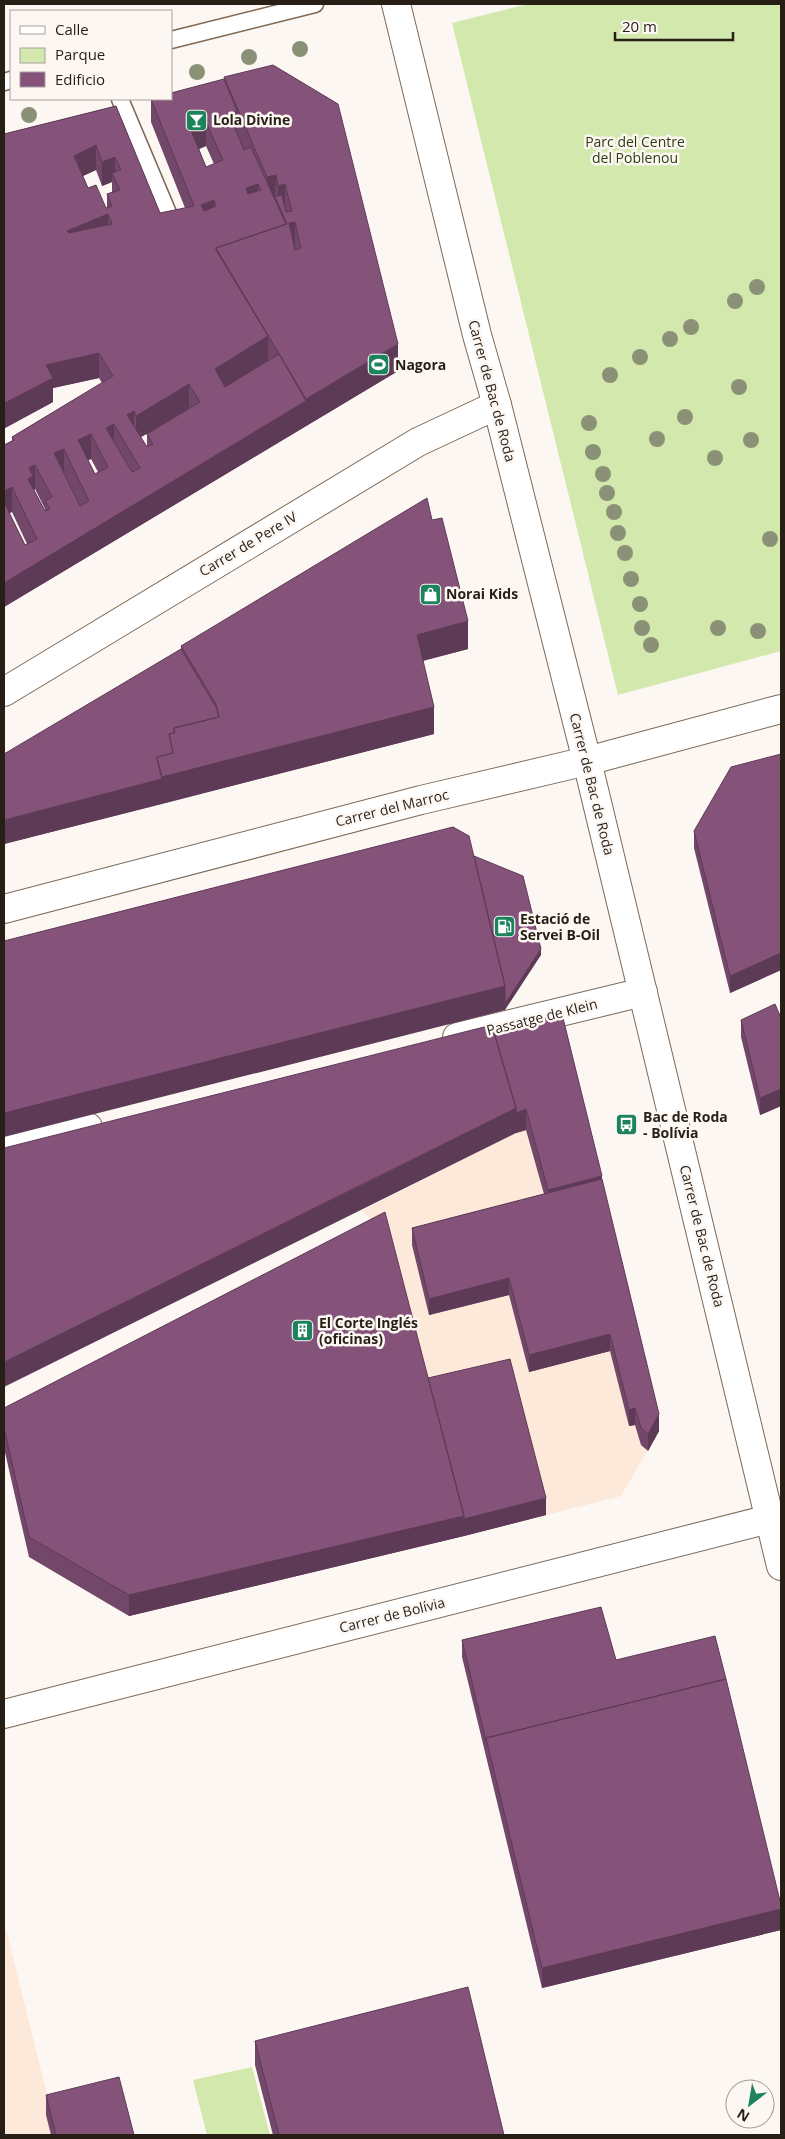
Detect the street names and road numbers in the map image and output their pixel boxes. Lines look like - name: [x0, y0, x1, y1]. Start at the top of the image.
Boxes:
- street label: Carrer de Bac de Roda: [464, 318, 521, 464]
- street label: Carrer de Pere IV: [195, 506, 301, 580]
- street label: Carrer de Bac de Roda: [566, 711, 619, 857]
- street label: Carrer del Marroc: [333, 784, 451, 831]
- street label: Passatge de Klein: [484, 994, 599, 1039]
- street label: Carrer de Bac de Roda: [676, 1163, 729, 1309]
- street label: Carrer de Bolívia: [337, 1592, 447, 1637]

